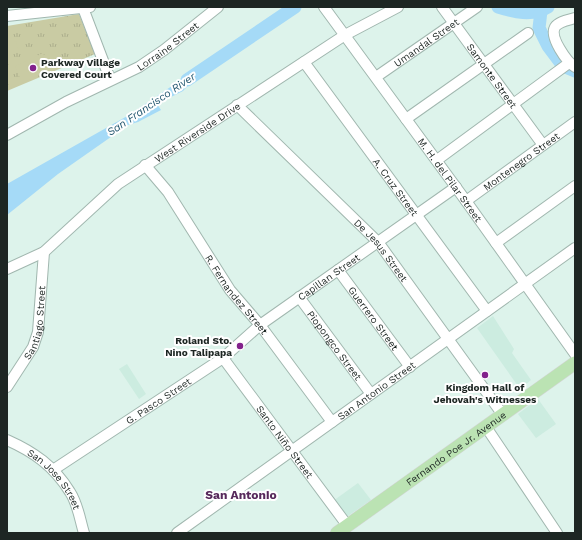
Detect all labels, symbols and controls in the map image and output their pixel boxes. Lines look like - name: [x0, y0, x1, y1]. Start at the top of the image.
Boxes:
- street label: Umandal Street: [392, 16, 462, 69]
- street label: Lorraine Street: [135, 19, 201, 73]
- street label: Samonte Street: [465, 41, 520, 111]
- place label: Parkway Village Covered Court: [41, 57, 120, 80]
- marker: Parkway Village Covered Court: [28, 63, 38, 73]
- water label: San Francisco River: [105, 70, 199, 139]
- street label: West Riverside Drive: [152, 100, 243, 165]
- street label: Montenegro Street: [481, 130, 562, 193]
- street label: M. H. del Pilar Street: [416, 136, 485, 225]
- street label: A. Cruz Street: [371, 156, 421, 219]
- street label: De Jesus Street: [352, 217, 410, 285]
- street label: Capillan Street: [296, 251, 363, 303]
- street label: R. Fernandez Street: [203, 253, 271, 337]
- street label: Guerrero Street: [346, 284, 401, 353]
- street label: Santiago Street: [21, 285, 48, 362]
- street label: Piopongco Street: [305, 309, 364, 383]
- place label: Roland Sto. Nino Talipapa: [165, 335, 232, 358]
- marker: Roland Sto. Nino Talipapa: [235, 341, 245, 351]
- street label: San Antonio Street: [336, 359, 418, 422]
- marker: Kingdom Hall of Jehovah's Witnesses: [480, 370, 490, 380]
- street label: G. Pasco Street: [124, 375, 194, 426]
- place label: Kingdom Hall of Jehovah's Witnesses: [434, 382, 537, 405]
- street label: Santo Niño Street: [254, 403, 316, 481]
- street label: Fernando Poe Jr. Avenue: [404, 409, 508, 488]
- street label: San Jose Street: [25, 447, 83, 512]
- district label: San Antonio: [205, 488, 277, 502]

